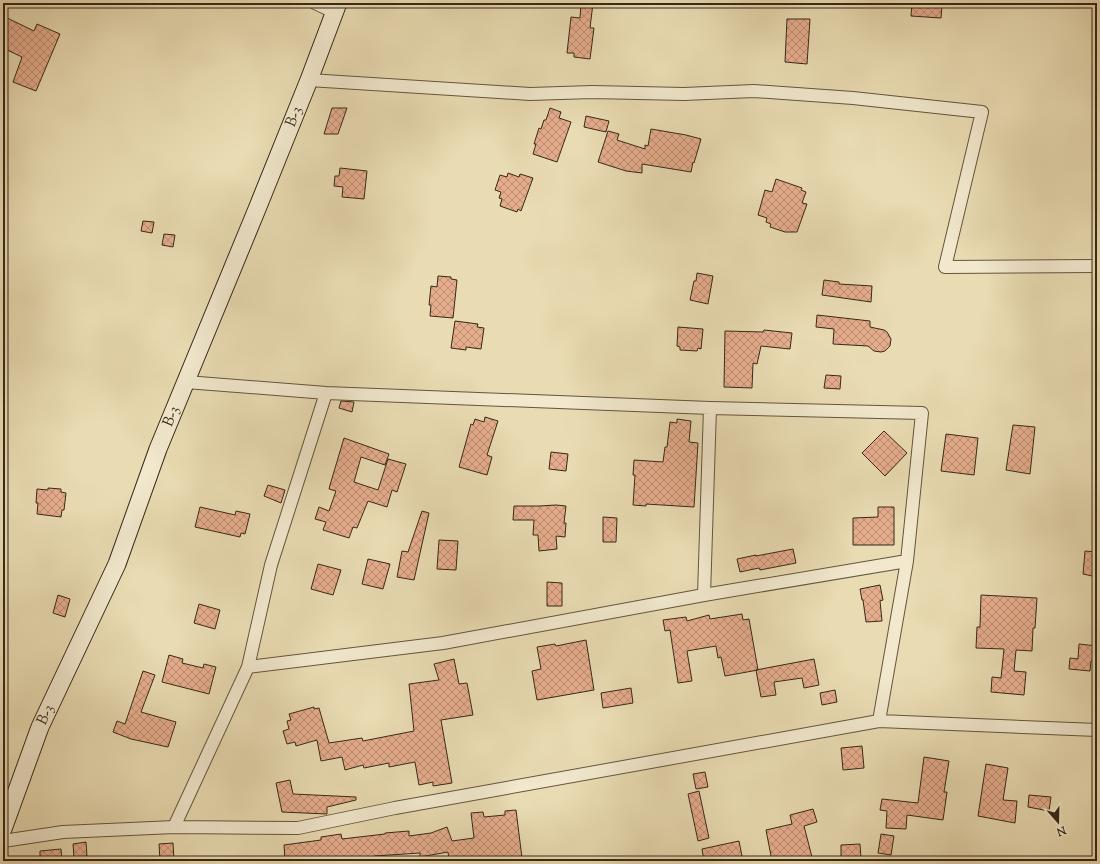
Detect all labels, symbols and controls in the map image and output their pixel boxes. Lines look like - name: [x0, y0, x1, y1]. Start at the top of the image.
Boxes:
- street label: B-3: [281, 103, 308, 130]
- street label: B-3: [158, 403, 185, 430]
- street label: B-3: [32, 701, 60, 729]
- north arrow: [1038, 802, 1078, 842]
- text: N: [1054, 821, 1069, 840]

